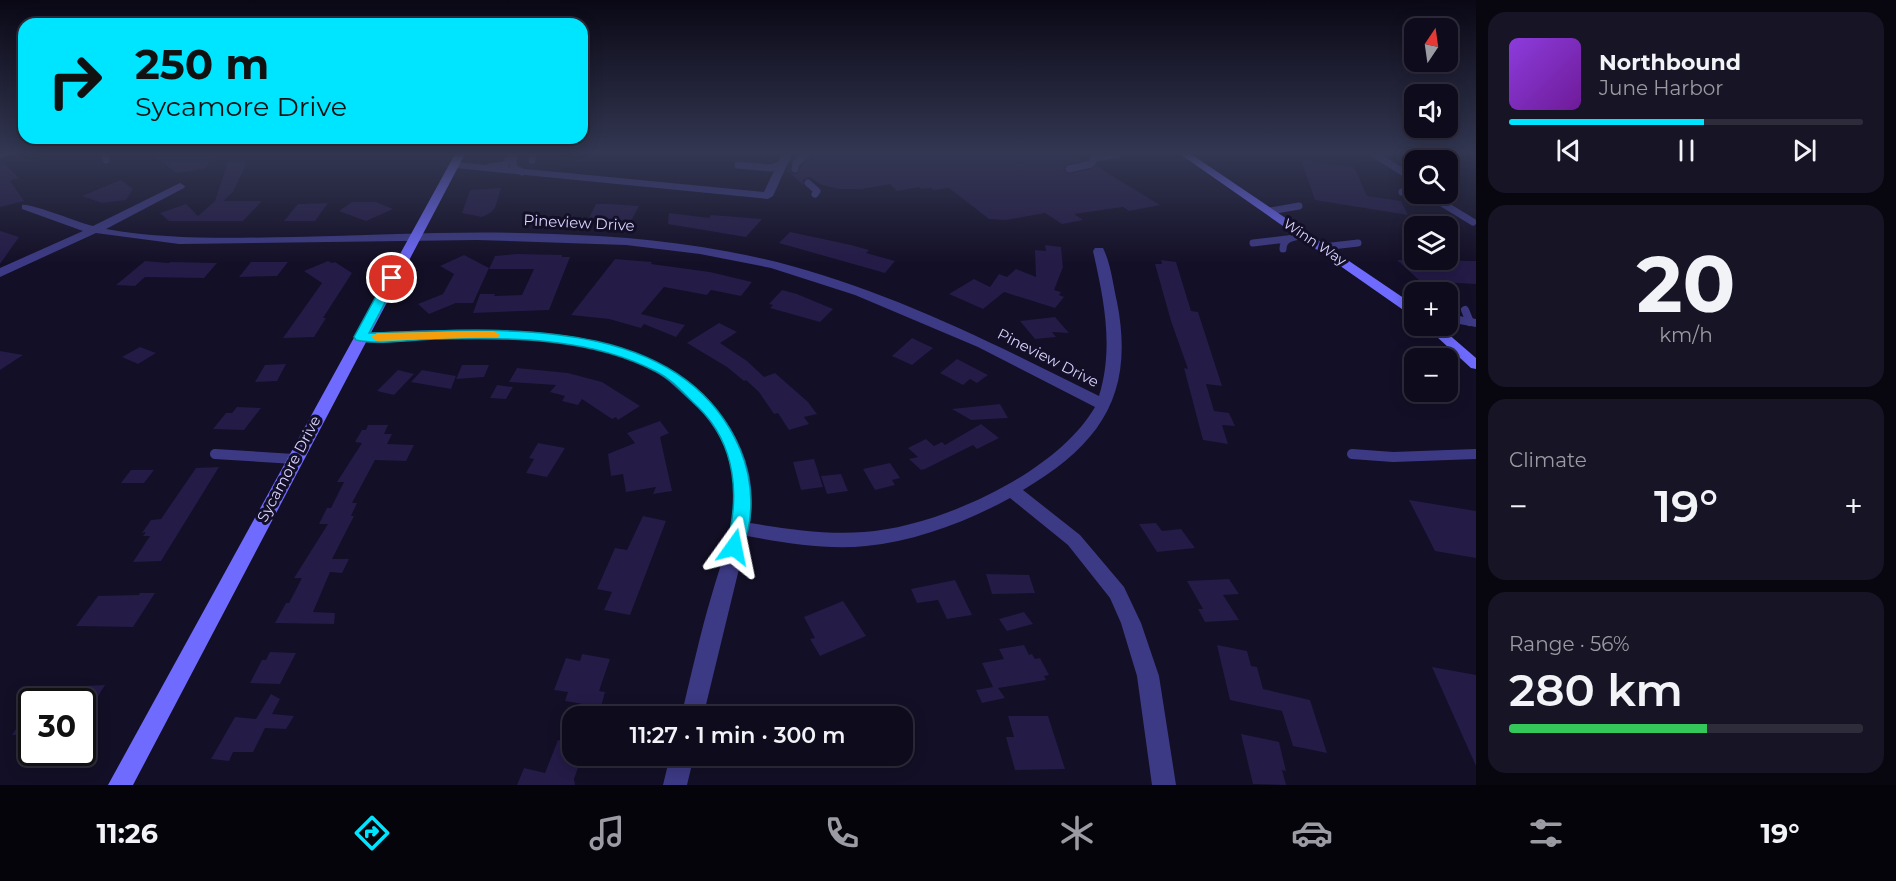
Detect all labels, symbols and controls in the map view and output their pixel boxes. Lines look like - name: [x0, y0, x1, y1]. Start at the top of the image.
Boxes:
- north arrow: [1404, 18, 1458, 72]
- map controls: [1404, 18, 1458, 402]
- text: 250 m: [135, 38, 269, 90]
- icon: right: [36, 42, 114, 120]
- text: Northbound: [1599, 49, 1741, 76]
- text: June Harbor: [1599, 76, 1723, 100]
- button: sound: [1404, 84, 1458, 138]
- text: Sycamore Drive: [135, 90, 347, 123]
- icon: previous: [1552, 134, 1585, 167]
- icon: pause: [1670, 134, 1703, 167]
- icon: next: [1788, 134, 1821, 167]
- button: search: [1404, 150, 1458, 204]
- street label: Pineview Drive: [523, 210, 635, 235]
- street label: Winn Way: [1280, 214, 1350, 270]
- button: layers: [1404, 216, 1458, 270]
- text: 20: [1637, 236, 1735, 332]
- pin: [366, 252, 417, 303]
- icon: arrive: [375, 261, 408, 294]
- button: +: [1404, 282, 1458, 336]
- text: km/h: [1659, 323, 1713, 347]
- street label: Pineview Drive: [994, 324, 1102, 391]
- button: −: [1404, 348, 1458, 402]
- street label: Sycamore Drive: [253, 412, 325, 525]
- text: Climate: [1509, 448, 1587, 472]
- text: 19°: [1654, 478, 1718, 533]
- text: −: [1509, 486, 1528, 526]
- text: +: [1844, 486, 1863, 526]
- position arrow: [702, 515, 766, 579]
- text: Range · 56%: [1509, 632, 1630, 656]
- text: 280 km: [1509, 662, 1683, 717]
- speed limit sign: 30: [18, 688, 96, 766]
- text: 11:27 · 1 min · 300 m: [630, 722, 845, 749]
- icon: directions: [351, 812, 393, 854]
- icon: music: [586, 812, 628, 854]
- icon: phone: [821, 812, 863, 854]
- icon: climate: [1056, 812, 1098, 854]
- icon: car: [1291, 812, 1333, 854]
- icon: filters: [1525, 812, 1567, 854]
- text: 11:26: [96, 817, 158, 850]
- text: 19°: [1760, 817, 1799, 850]

